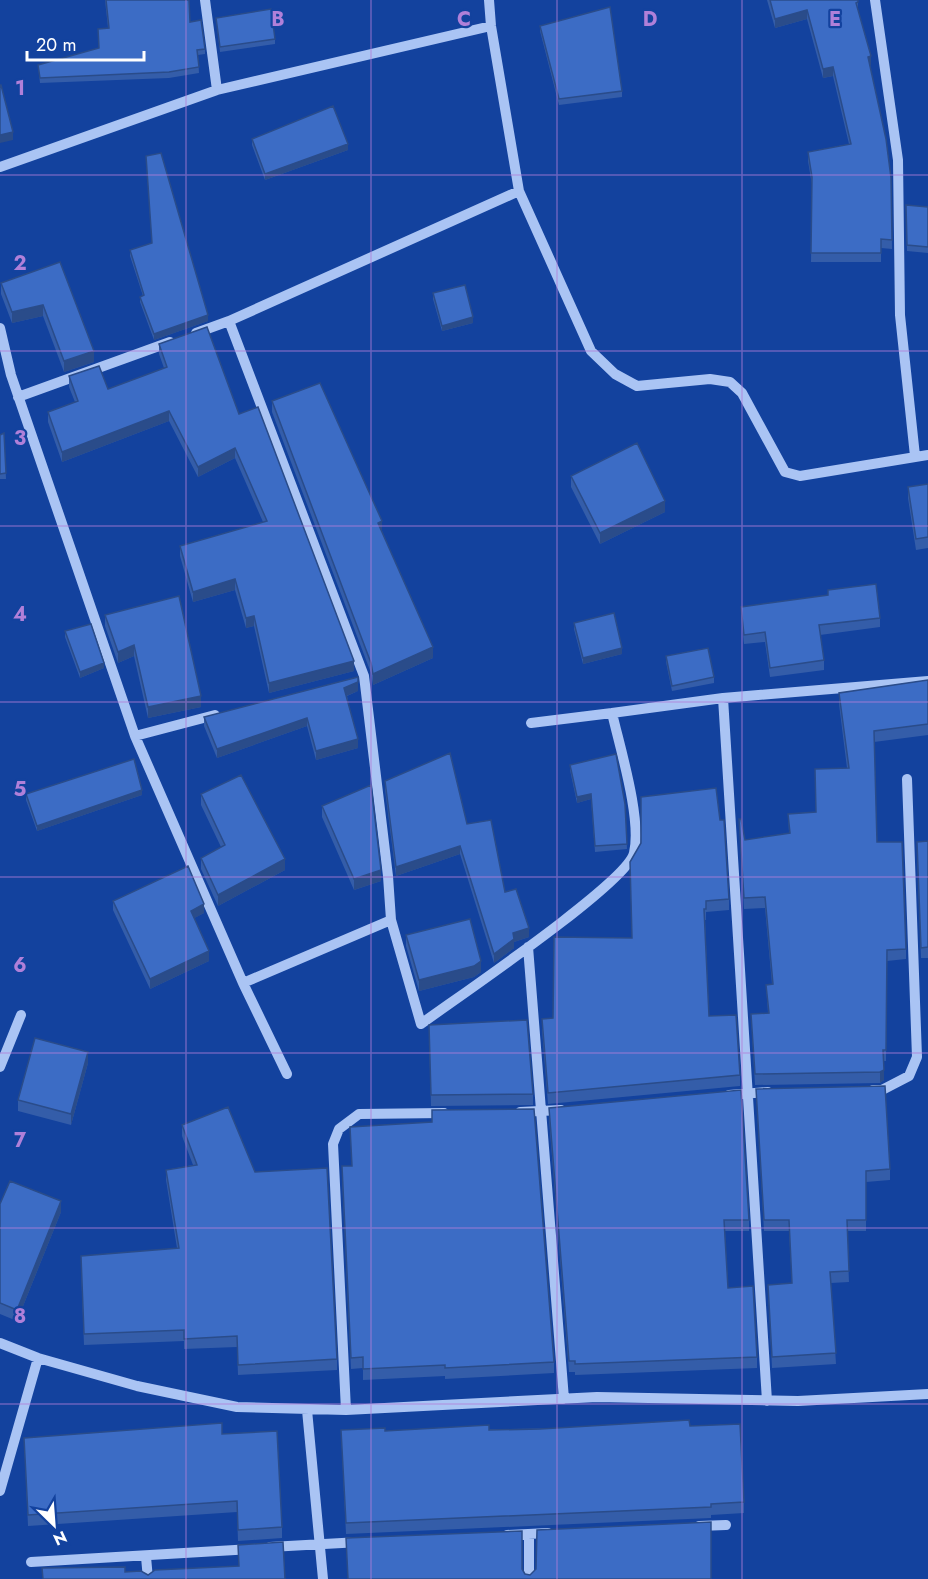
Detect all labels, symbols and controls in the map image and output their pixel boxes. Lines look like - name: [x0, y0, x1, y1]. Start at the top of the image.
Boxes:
- text: B: [271, 5, 285, 34]
- text: C: [457, 5, 471, 34]
- text: D: [643, 5, 657, 34]
- text: E: [829, 5, 841, 34]
- scale bar: [27, 24, 144, 62]
- text: 20 m: [36, 32, 76, 58]
- text: 1: [15, 74, 25, 103]
- text: 2: [13, 249, 27, 278]
- text: 3: [14, 424, 26, 453]
- text: 4: [13, 600, 27, 629]
- text: 5: [14, 775, 27, 804]
- text: 6: [13, 951, 27, 980]
- text: 7: [14, 1126, 27, 1155]
- text: 8: [14, 1302, 26, 1331]
- north arrow: [24, 1495, 84, 1555]
- text: N: [50, 1525, 71, 1551]

